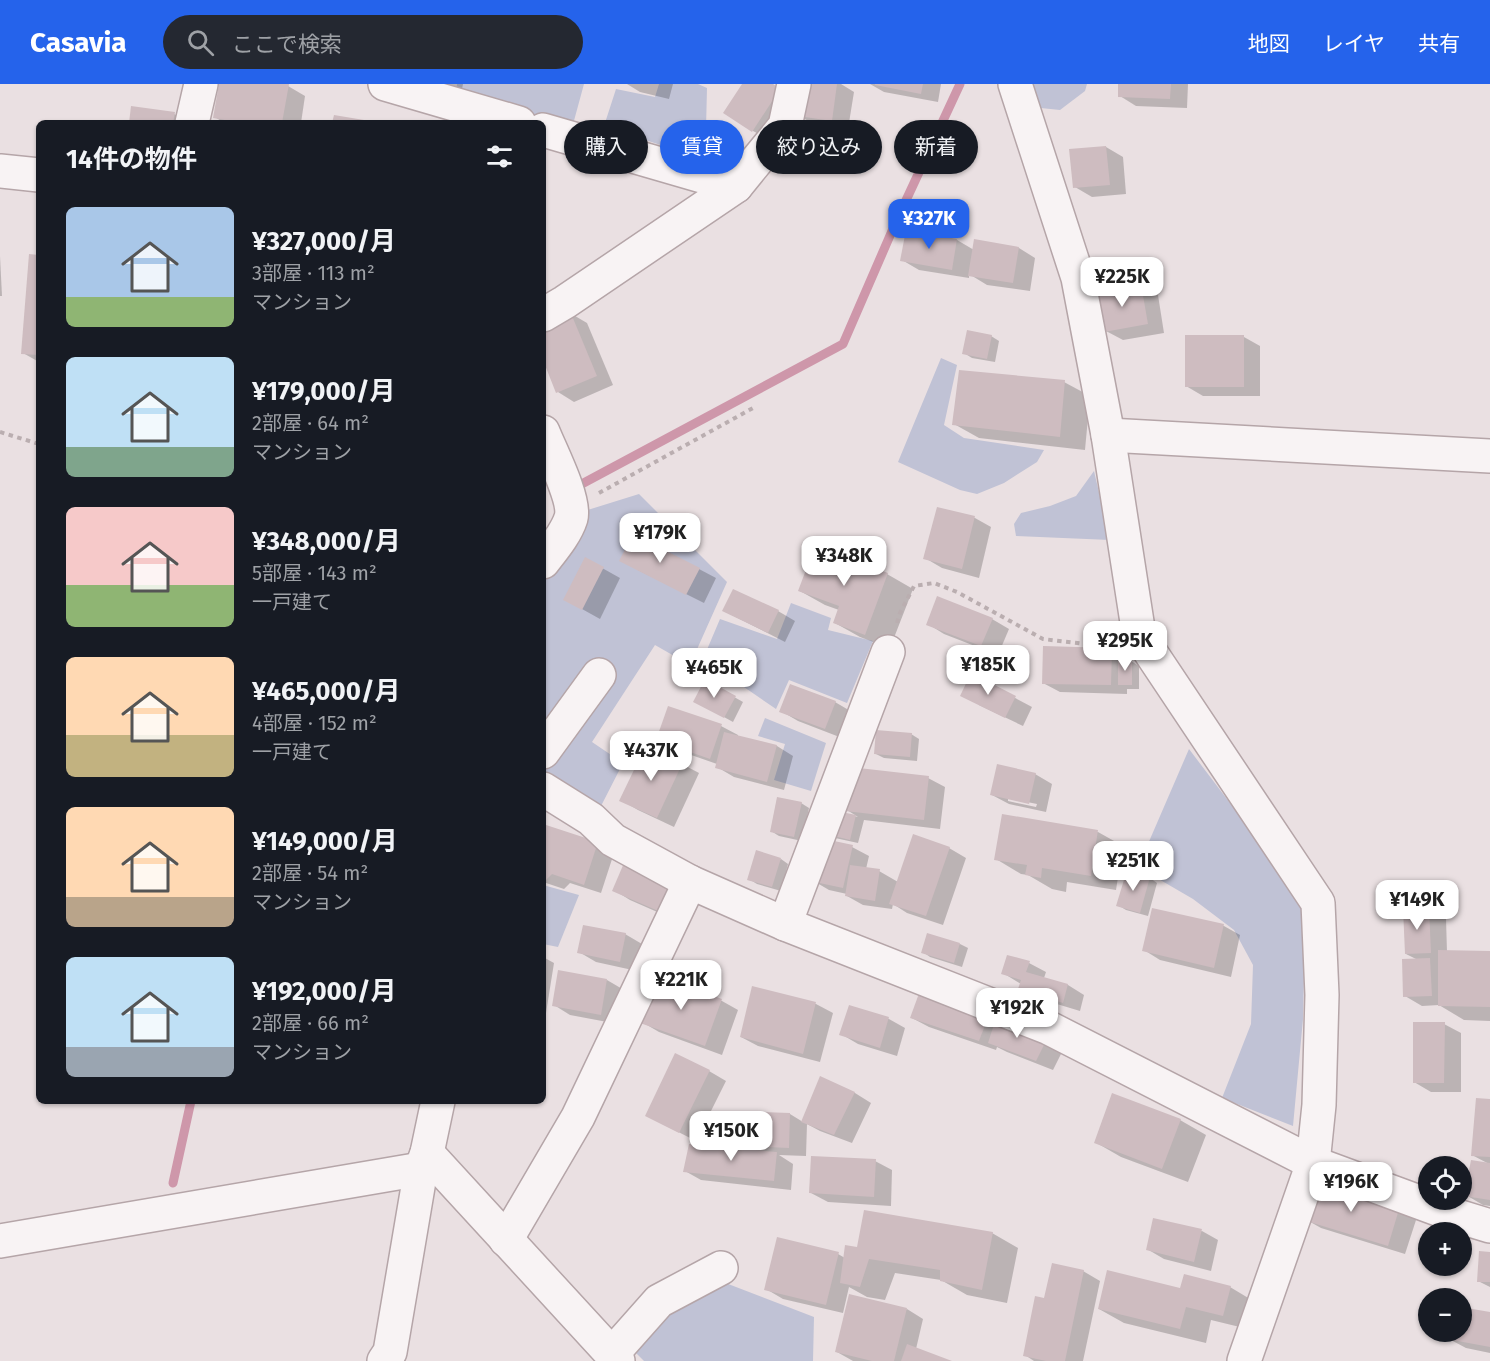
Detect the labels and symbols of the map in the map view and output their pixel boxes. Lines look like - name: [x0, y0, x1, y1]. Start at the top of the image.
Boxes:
- pin: ¥327K: [887, 199, 971, 250]
- pin: ¥225K: [1080, 257, 1164, 308]
- pin: ¥179K: [618, 513, 702, 564]
- pin: ¥348K: [802, 536, 886, 587]
- pin: ¥295K: [1083, 621, 1167, 672]
- pin: ¥185K: [946, 645, 1030, 696]
- pin: ¥465K: [672, 648, 756, 699]
- pin: ¥437K: [609, 731, 693, 782]
- pin: ¥251K: [1091, 841, 1175, 892]
- pin: ¥149K: [1375, 880, 1459, 931]
- pin: ¥221K: [639, 960, 723, 1011]
- pin: ¥192K: [975, 988, 1059, 1039]
- pin: ¥150K: [689, 1111, 773, 1162]
- pin: ¥196K: [1309, 1162, 1393, 1213]

